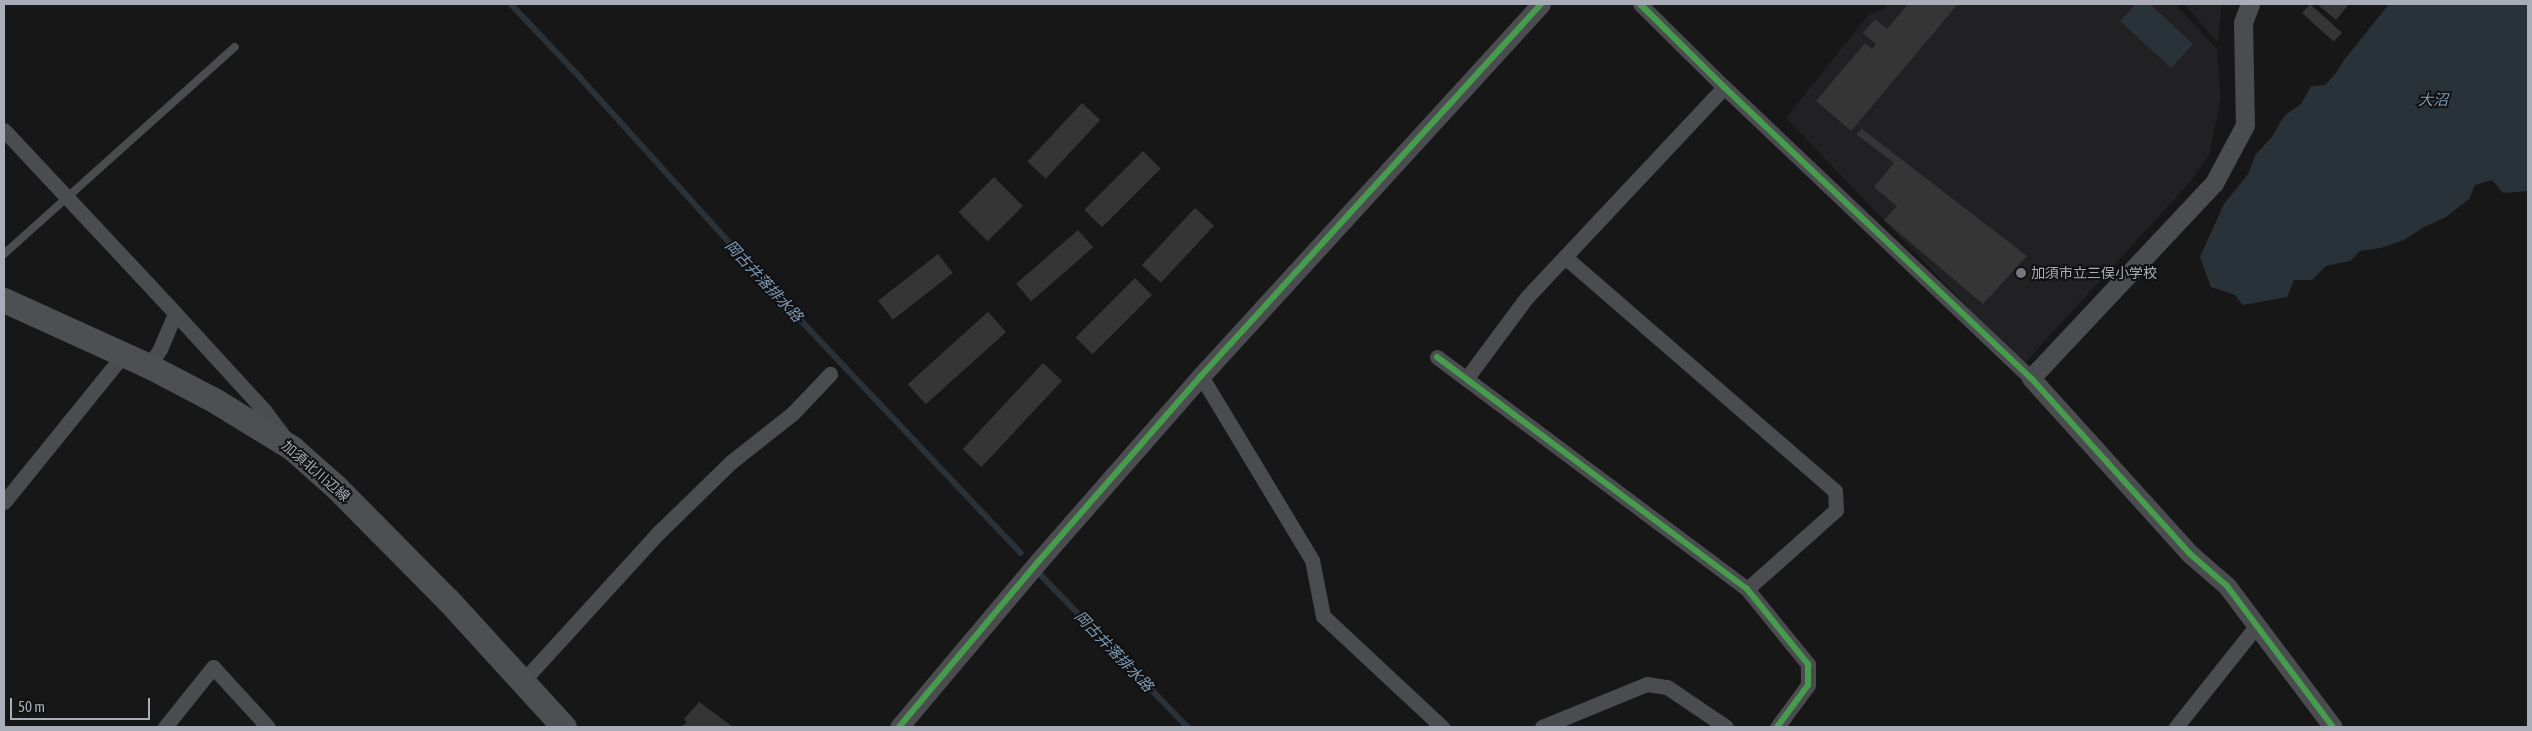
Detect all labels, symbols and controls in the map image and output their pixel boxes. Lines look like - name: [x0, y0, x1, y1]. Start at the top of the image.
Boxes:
- water label: 大沼: [2418, 91, 2448, 109]
- water label: 岡古井落排水路: [722, 236, 806, 326]
- place label: 加須市立三俣小学校: [2031, 265, 2157, 281]
- marker: 加須市立三俣小学校: [2015, 267, 2027, 279]
- street label: 加須北川辺線: [279, 437, 353, 505]
- water label: 岡古井落排水路: [1071, 607, 1157, 695]
- scale bar: [12, 688, 152, 720]
- text: 50 m: [18, 698, 45, 715]

